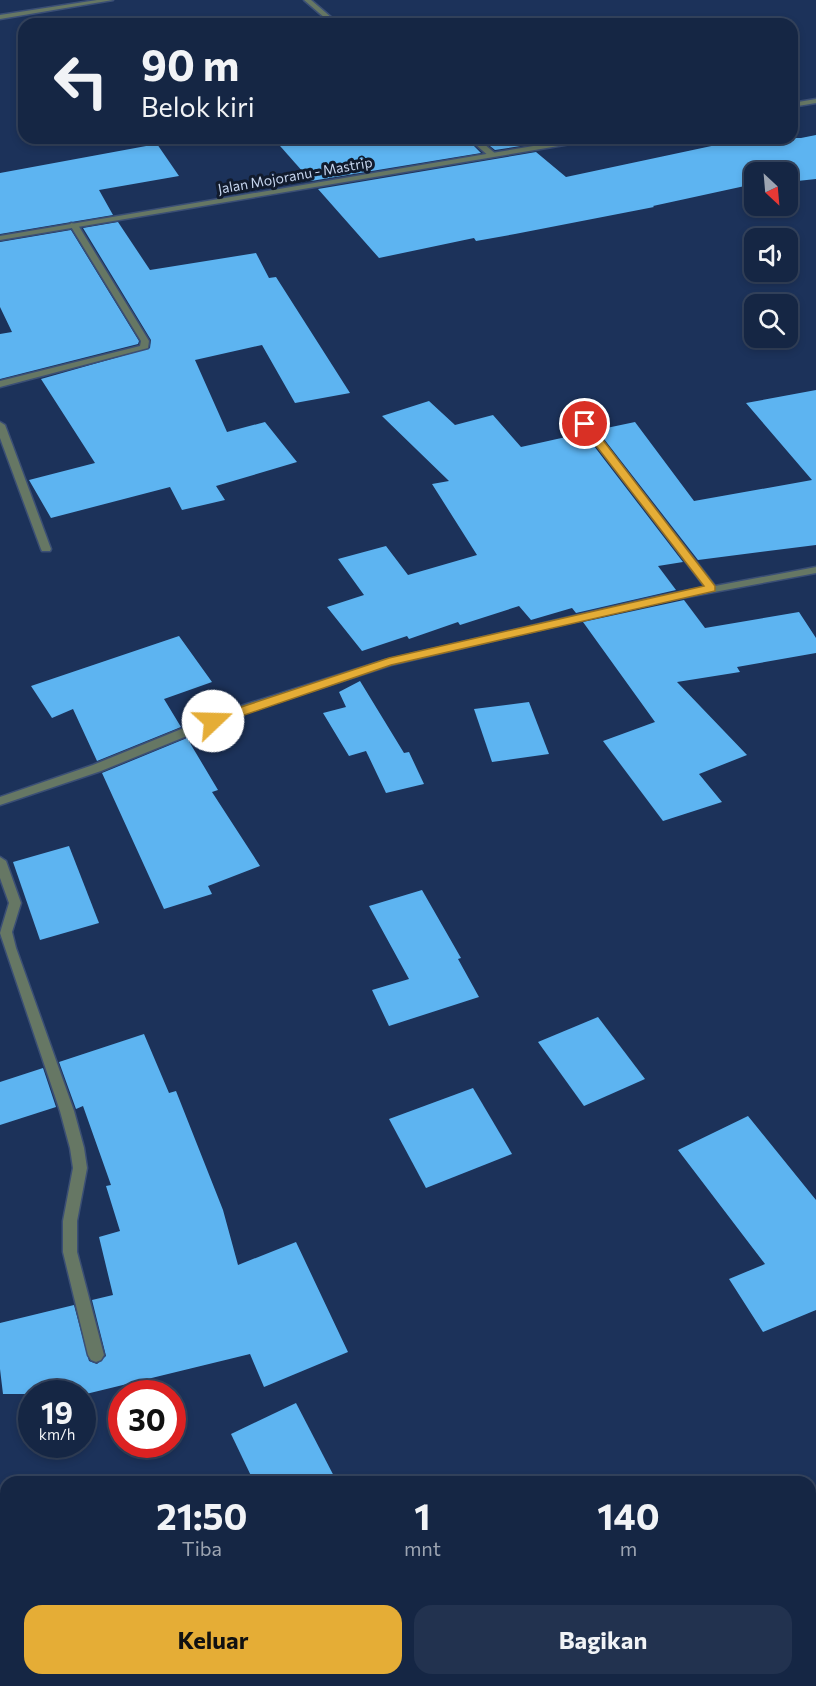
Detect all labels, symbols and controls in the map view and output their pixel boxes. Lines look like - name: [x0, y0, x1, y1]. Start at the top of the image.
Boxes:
- text: 90 m: [141, 38, 240, 90]
- icon: left: [42, 42, 120, 120]
- text: Belok kiri: [141, 90, 255, 123]
- street label: Jalan Mojoranu - Mastrip: [216, 153, 374, 197]
- north arrow: [744, 162, 798, 216]
- map controls: [744, 162, 798, 348]
- button: sound: [744, 228, 798, 282]
- button: search: [744, 294, 798, 348]
- pin: [559, 398, 610, 449]
- icon: arrive: [568, 407, 601, 440]
- position arrow: [181, 689, 245, 753]
- speed limit sign: 30: [108, 1380, 186, 1458]
- text: 19: [41, 1393, 73, 1430]
- text: km/h: [39, 1425, 75, 1443]
- text: 21:50: [156, 1493, 248, 1537]
- text: 1: [414, 1493, 431, 1537]
- text: 140: [597, 1493, 660, 1537]
- text: Tiba: [182, 1536, 222, 1560]
- text: mnt: [404, 1536, 441, 1560]
- text: m: [620, 1536, 637, 1560]
- button: Keluar: [24, 1605, 402, 1674]
- button: Bagikan: [414, 1605, 792, 1674]

